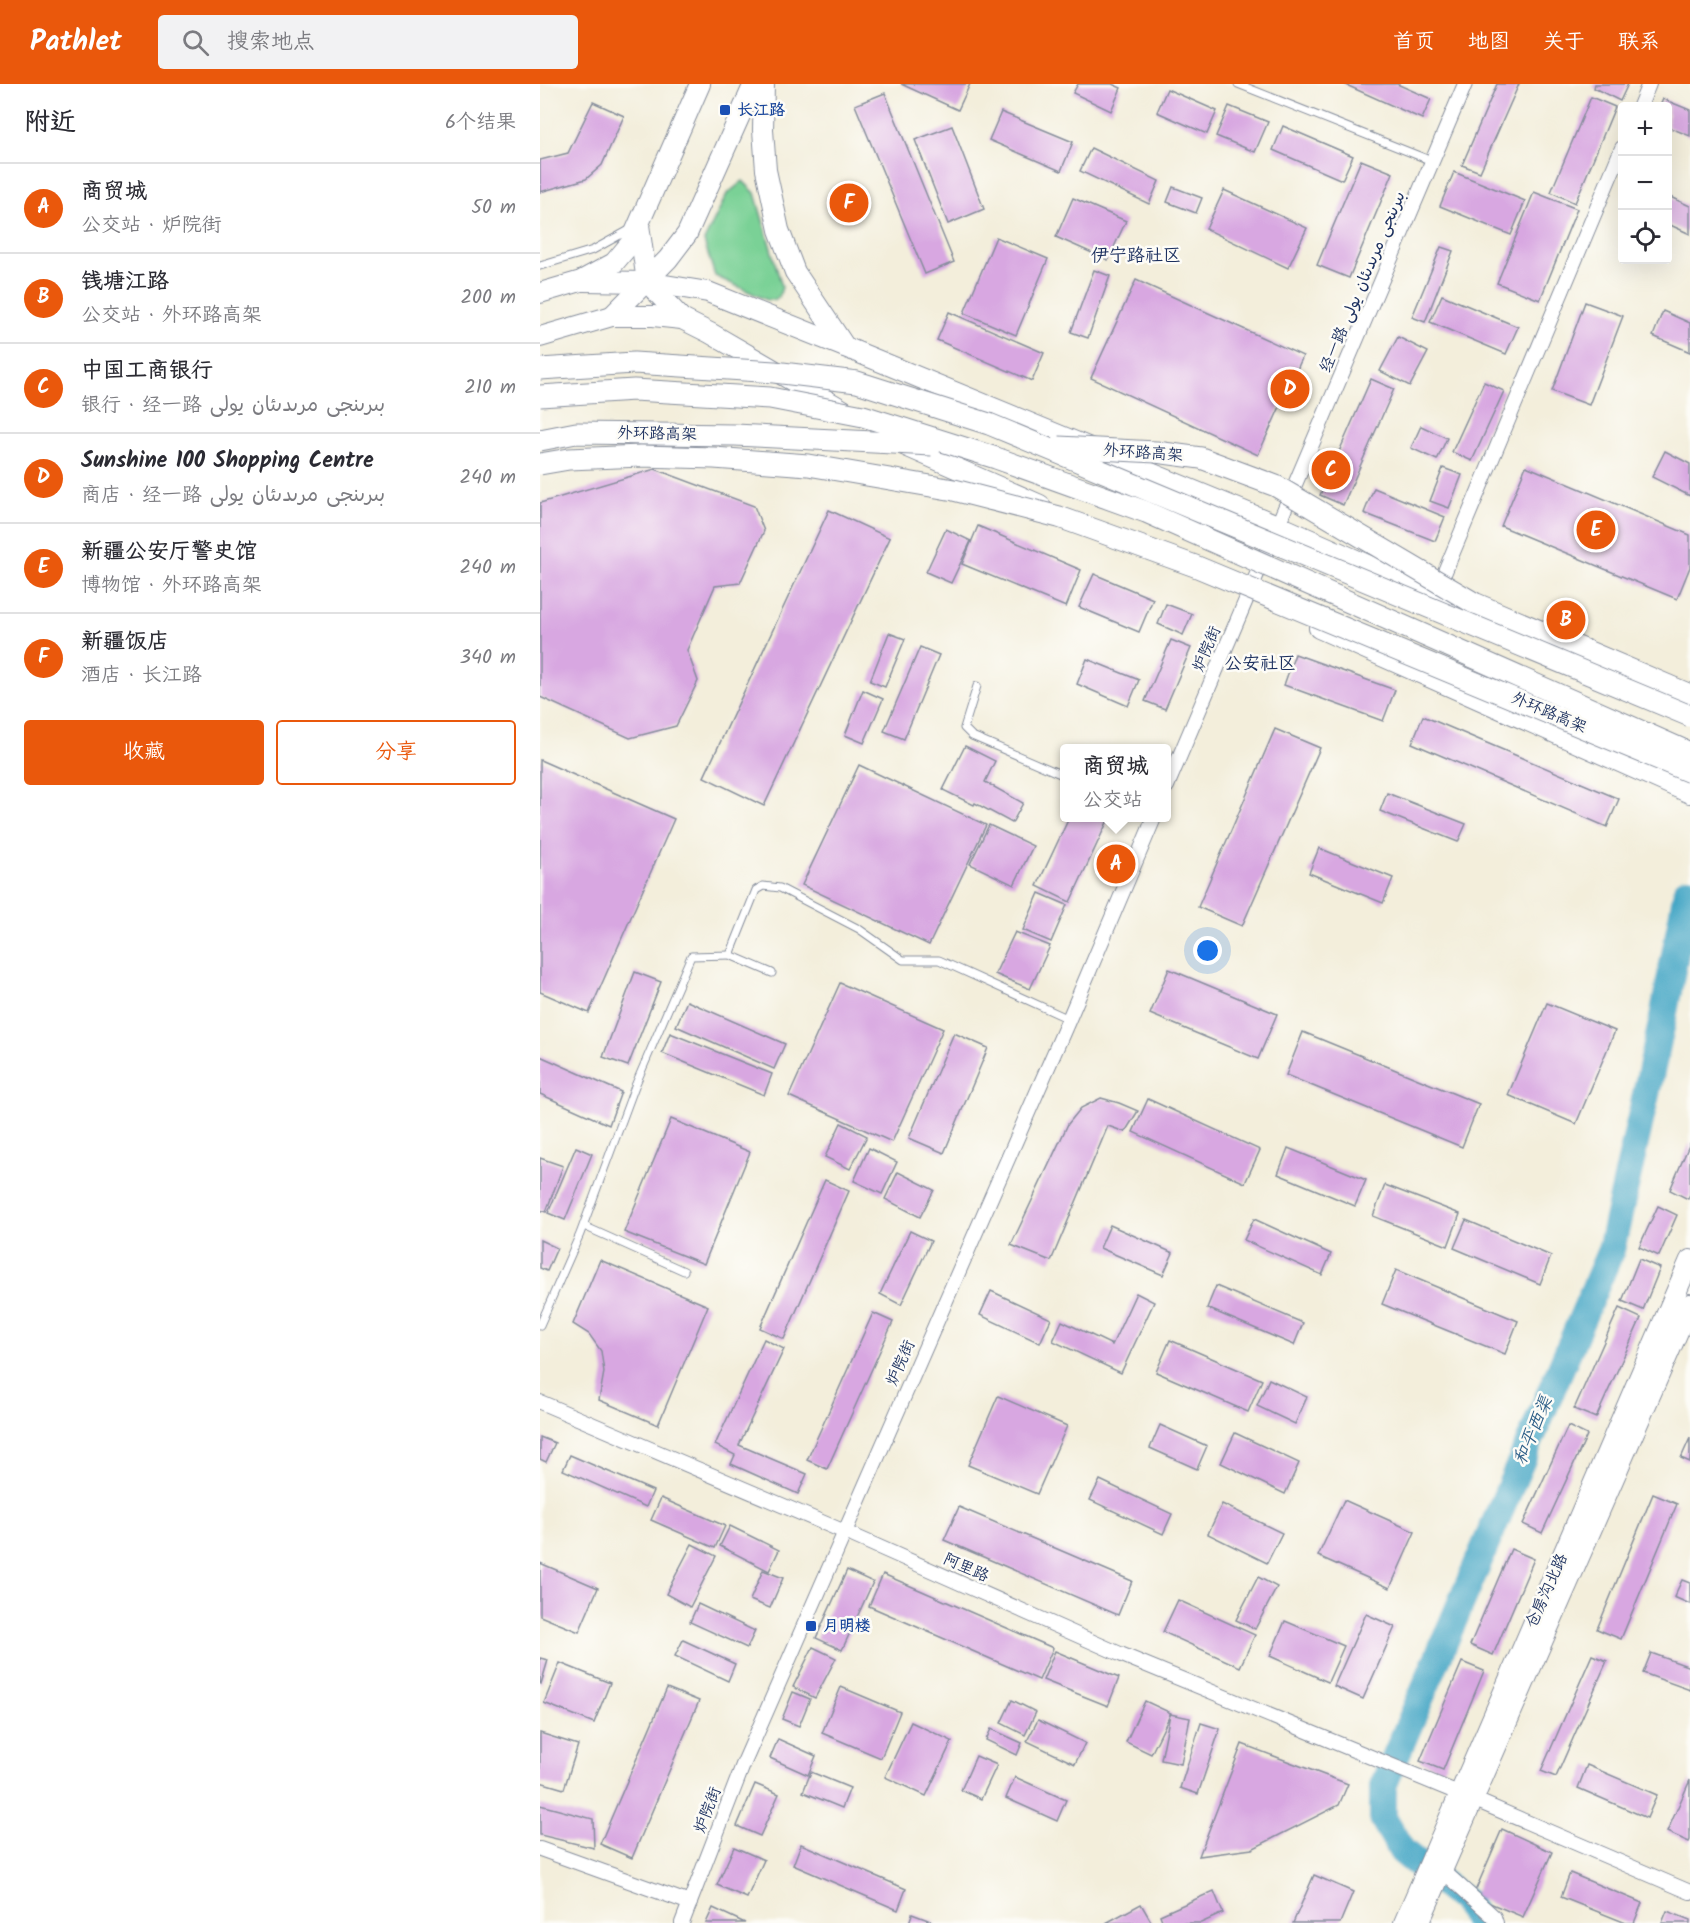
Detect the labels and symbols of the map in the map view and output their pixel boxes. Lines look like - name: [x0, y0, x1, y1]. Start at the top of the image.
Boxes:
- place label: 长江路: [737, 98, 785, 123]
- marker: 长江路: [718, 103, 732, 117]
- pin: F: [830, 180, 868, 226]
- street label: 经一路 بىرىنجى مرىدىئان يولى: [1313, 187, 1413, 377]
- district label: 伊宁路社区: [1091, 242, 1181, 271]
- pin: D: [1270, 366, 1310, 412]
- street label: 外环路高架: [617, 421, 697, 447]
- street label: 外环路高架: [1102, 438, 1184, 468]
- pin: C: [1312, 448, 1350, 492]
- pin: E: [1576, 508, 1616, 552]
- pin: B: [1546, 598, 1586, 642]
- street label: 炉院街: [1186, 622, 1228, 676]
- district label: 公安社区: [1224, 650, 1296, 679]
- street label: 外环路高架: [1507, 686, 1591, 740]
- pin: A: [1096, 842, 1136, 886]
- your location: [1193, 936, 1222, 965]
- street label: 炉院街: [880, 1336, 922, 1390]
- water label: 和平西渠: [1507, 1390, 1562, 1470]
- street label: 阿里路: [939, 1547, 993, 1589]
- street label: 仓房沟北路: [1519, 1549, 1575, 1633]
- place label: 月明楼: [823, 1614, 871, 1639]
- marker: 月明楼: [804, 1619, 818, 1633]
- street label: 炉院街: [688, 1783, 728, 1837]

